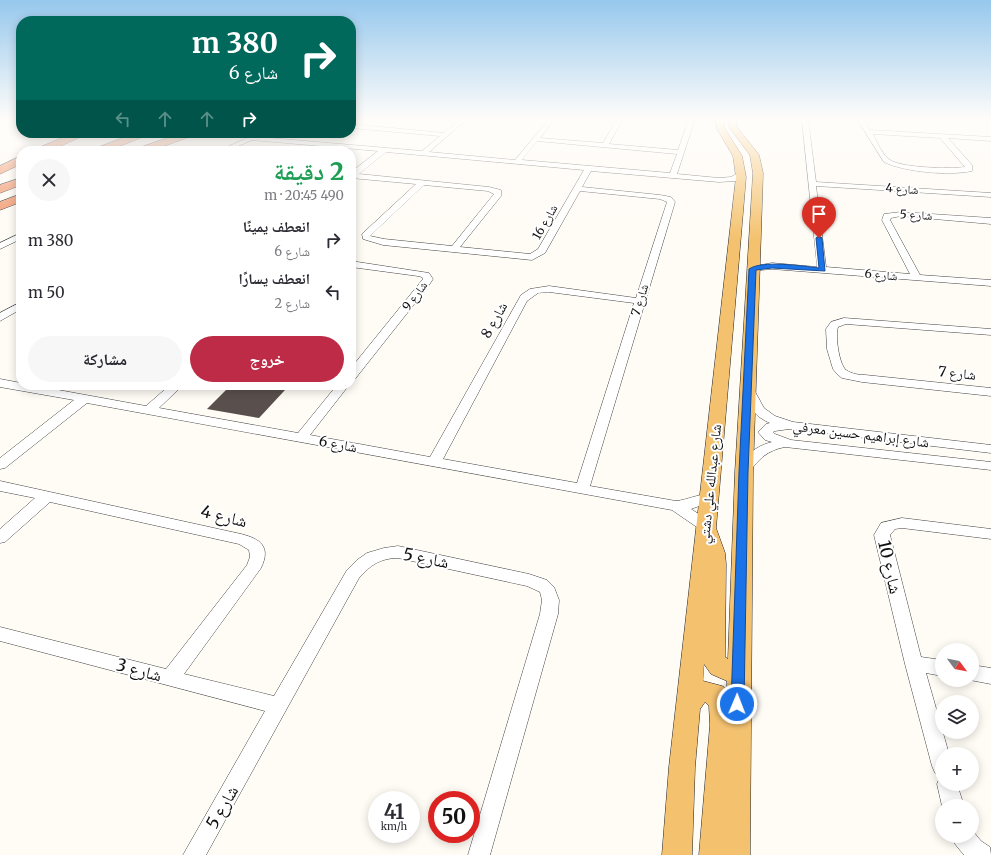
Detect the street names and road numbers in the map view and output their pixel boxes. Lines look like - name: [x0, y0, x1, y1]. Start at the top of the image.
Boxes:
- street label: شارع 4: [885, 180, 919, 198]
- street label: شارع 16: [529, 202, 561, 242]
- street label: شارع 5: [899, 206, 933, 224]
- street label: شارع 6: [864, 266, 898, 284]
- street label: شارع 9: [399, 278, 431, 314]
- street label: شارع 7: [628, 282, 652, 318]
- street label: شارع 8: [477, 299, 512, 342]
- street label: شارع 7: [937, 362, 977, 385]
- street label: شارع إبراهيم حسين معرفي: [792, 417, 930, 454]
- street label: شارع عبدالله علي دشتي: [695, 423, 728, 545]
- street label: شارع 6: [317, 432, 358, 457]
- street label: شارع 4: [198, 500, 249, 533]
- street label: شارع 10: [872, 538, 907, 596]
- street label: شارع 5: [401, 543, 451, 574]
- street label: شارع 3: [114, 653, 164, 688]
- street label: شارع 5: [201, 781, 244, 833]

